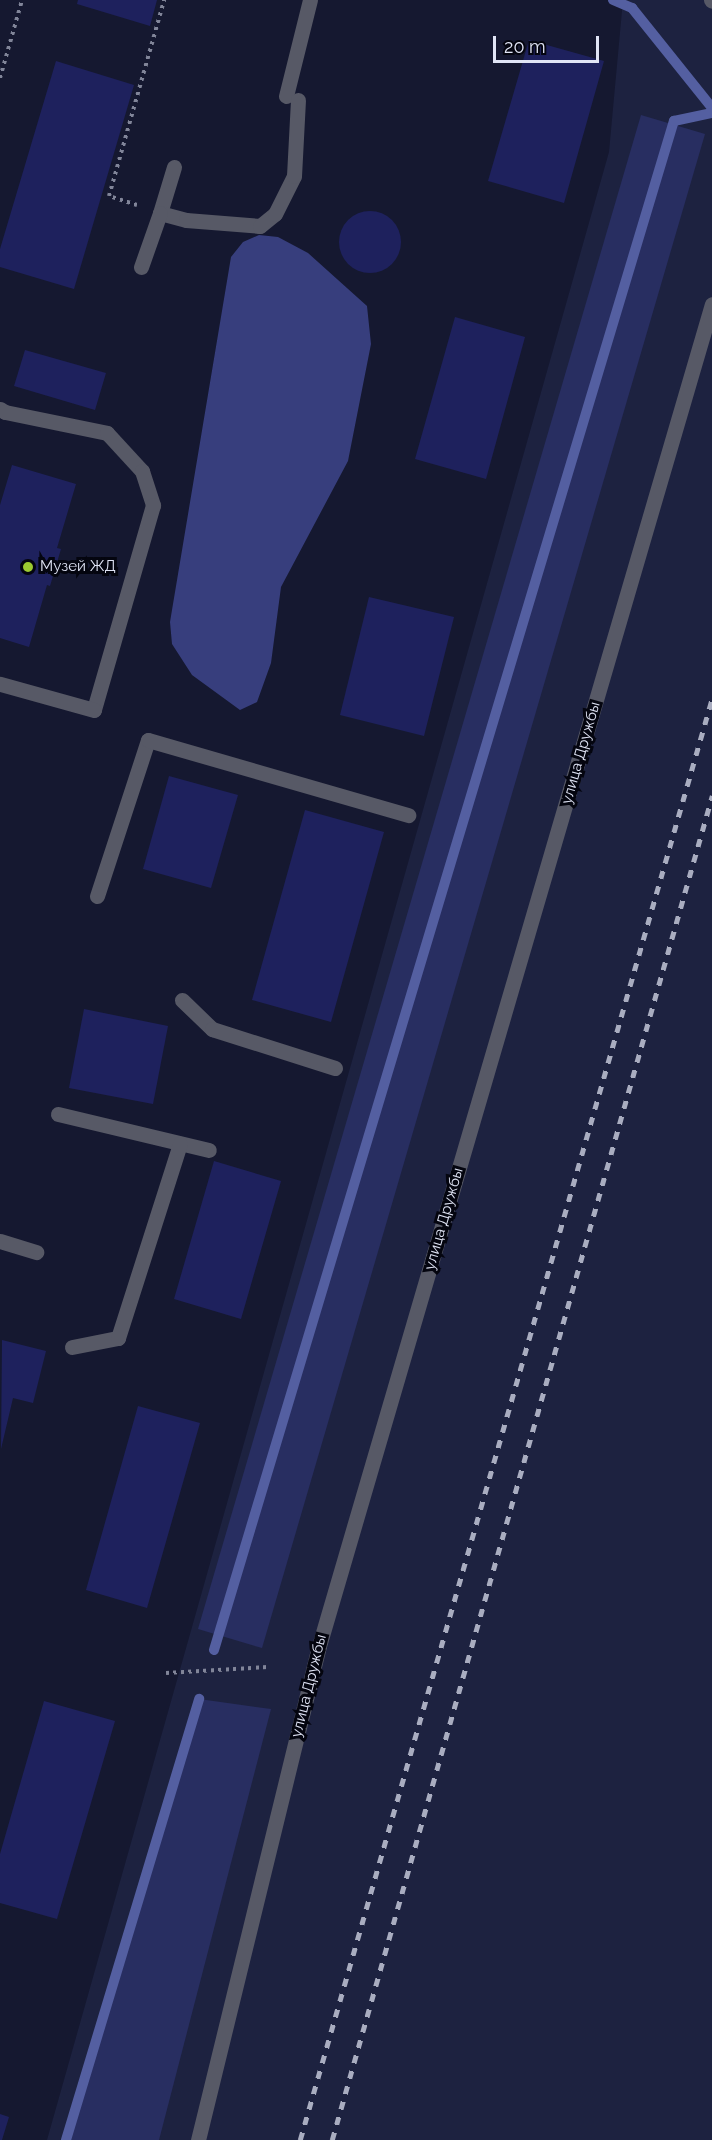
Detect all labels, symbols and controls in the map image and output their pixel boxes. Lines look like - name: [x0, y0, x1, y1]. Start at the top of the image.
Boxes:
- scale bar: [496, 24, 602, 62]
- text: 20 m: [504, 36, 546, 57]
- place label: Музей ЖД: [40, 558, 116, 576]
- marker: Музей ЖД: [21, 560, 35, 574]
- street label: улица Дружбы: [558, 700, 604, 806]
- street label: улица Дружбы: [421, 1166, 467, 1272]
- street label: улица Дружбы: [287, 1633, 331, 1739]

